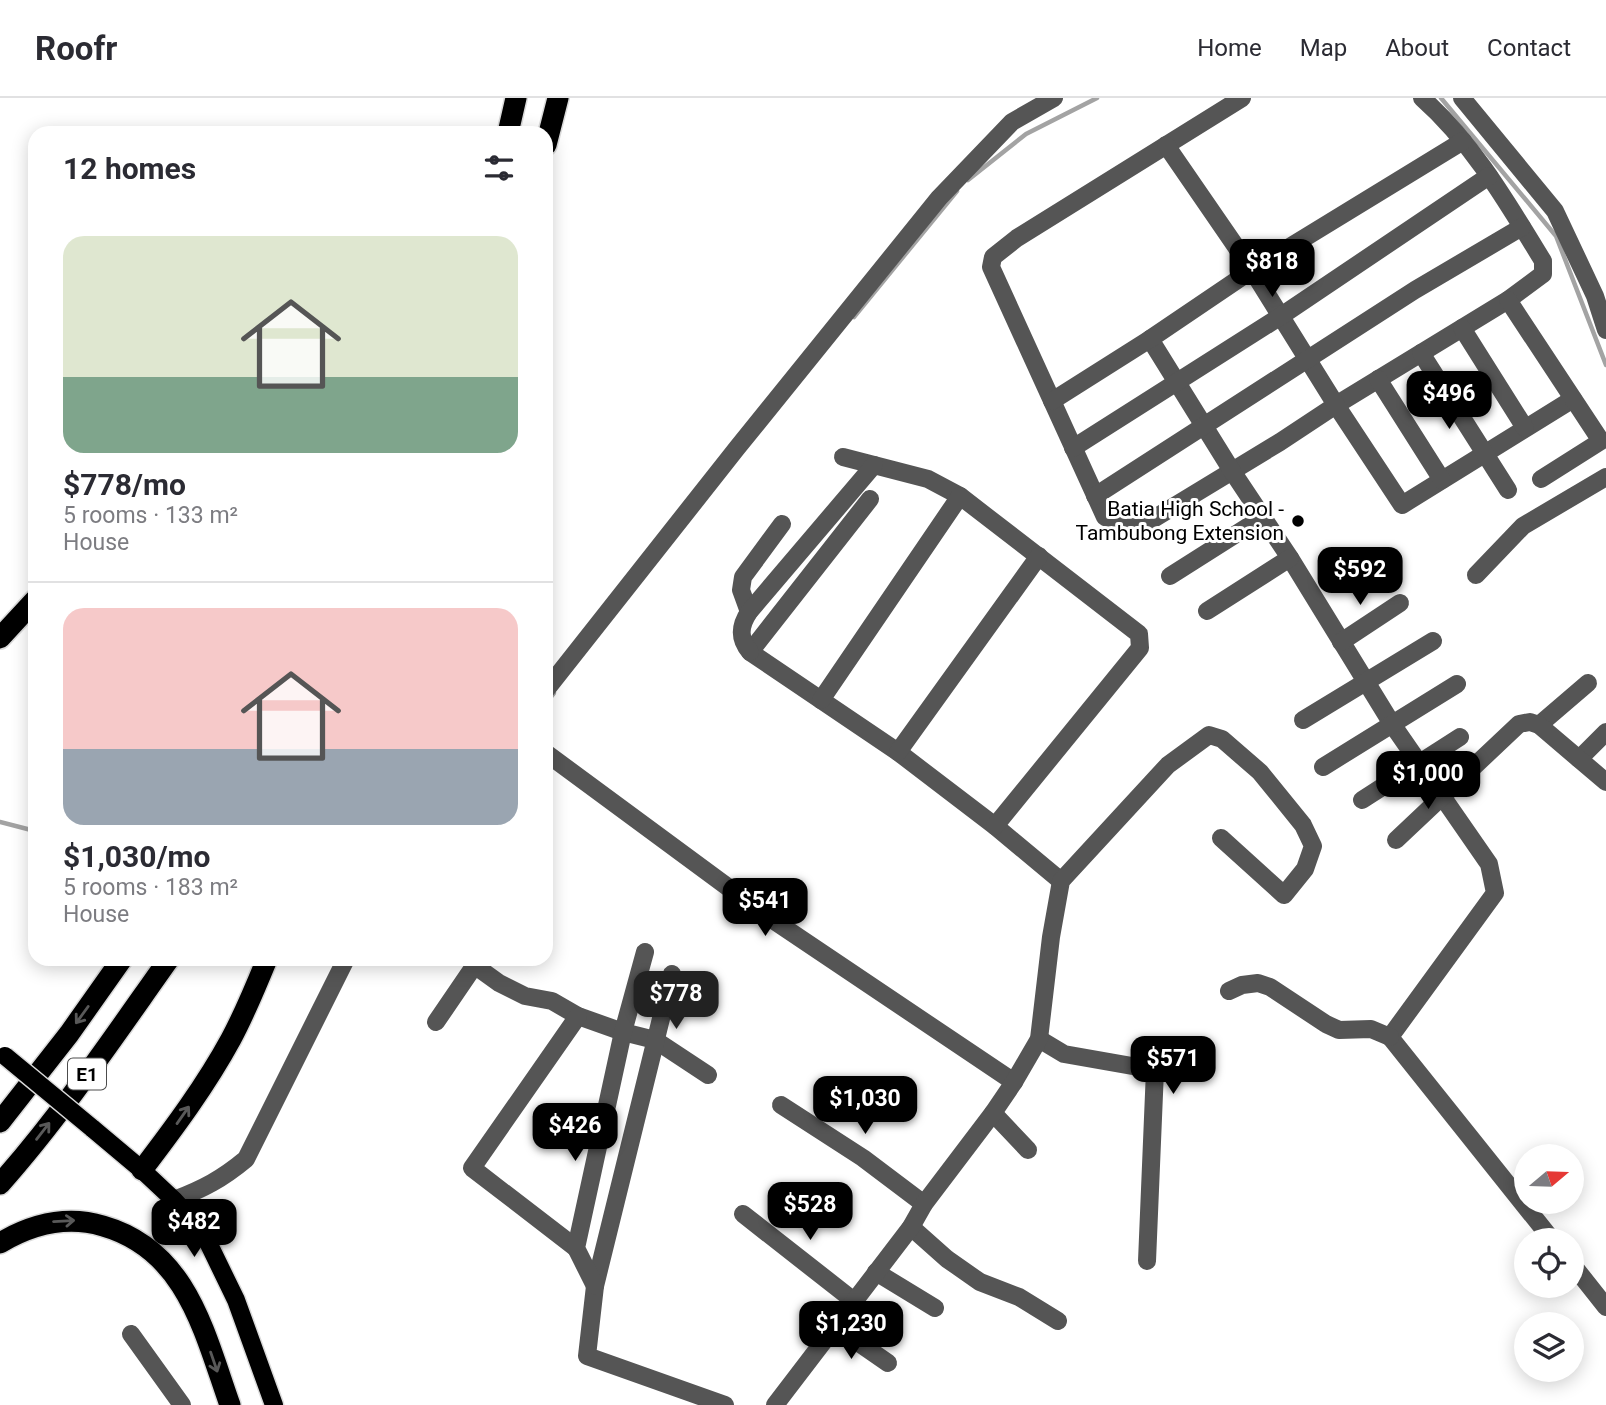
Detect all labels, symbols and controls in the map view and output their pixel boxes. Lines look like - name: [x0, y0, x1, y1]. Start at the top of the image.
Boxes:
- text: Roofr: [35, 29, 117, 68]
- text: Home: [1197, 34, 1262, 62]
- text: Map: [1300, 34, 1347, 62]
- text: About: [1385, 34, 1449, 62]
- text: Contact: [1487, 34, 1571, 62]
- icon: filters: [480, 149, 518, 187]
- text: 12 homes: [63, 151, 196, 186]
- pin: $818: [1231, 240, 1313, 299]
- text: $818: [1246, 248, 1298, 275]
- icon: home: [228, 281, 354, 407]
- pin: $496: [1408, 372, 1490, 431]
- text: $496: [1423, 380, 1475, 407]
- text: $778/mo: [63, 467, 186, 502]
- place label: Batia High School - Tambubong Extension: [1076, 497, 1284, 545]
- text: 5 rooms · 133 m²: [63, 502, 238, 529]
- marker: Batia High School - Tambubong Extension: [1290, 513, 1306, 529]
- text: House: [63, 529, 129, 556]
- pin: $592: [1319, 547, 1401, 607]
- text: $592: [1334, 556, 1386, 583]
- icon: home: [228, 653, 354, 779]
- pin: $1,000: [1371, 752, 1485, 811]
- text: $1,000: [1392, 760, 1464, 787]
- text: $1,030/mo: [63, 839, 211, 874]
- text: 5 rooms · 183 m²: [63, 874, 238, 901]
- pin: $541: [724, 878, 806, 938]
- text: $541: [739, 887, 791, 914]
- text: House: [63, 901, 129, 928]
- pin: $778: [635, 972, 717, 1031]
- text: $778: [650, 980, 702, 1007]
- one-way arrow: [75, 1005, 90, 1024]
- pin: $571: [1132, 1037, 1214, 1096]
- text: $571: [1147, 1045, 1199, 1072]
- road number: E1: [68, 1058, 106, 1090]
- pin: $1,030: [808, 1076, 922, 1136]
- text: $1,030: [829, 1085, 901, 1112]
- pin: $426: [534, 1104, 616, 1163]
- one-way arrow: [176, 1106, 190, 1125]
- text: $426: [549, 1112, 601, 1139]
- one-way arrow: [36, 1122, 51, 1140]
- north arrow: [1514, 1144, 1584, 1214]
- map controls: [1514, 1144, 1584, 1382]
- pin: $528: [769, 1182, 851, 1242]
- text: $528: [784, 1191, 836, 1218]
- pin: $482: [153, 1200, 235, 1259]
- text: $482: [168, 1208, 220, 1235]
- one-way arrow: [52, 1215, 75, 1228]
- button: locate: [1514, 1228, 1584, 1298]
- pin: $1,230: [794, 1302, 908, 1361]
- text: $1,230: [815, 1310, 887, 1337]
- button: layers: [1514, 1312, 1584, 1382]
- one-way arrow: [209, 1350, 221, 1372]

